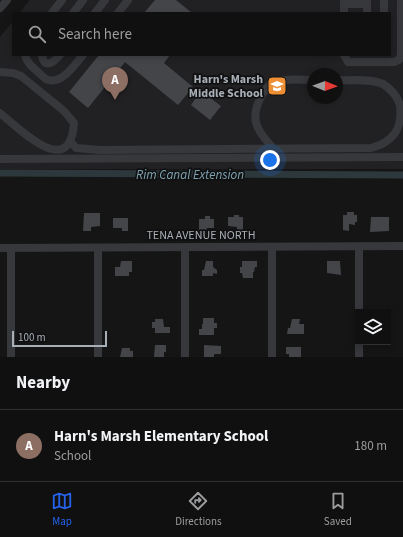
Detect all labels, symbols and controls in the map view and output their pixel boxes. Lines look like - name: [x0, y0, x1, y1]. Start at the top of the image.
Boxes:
- search box: [12, 12, 391, 56]
- icon: search: [26, 23, 48, 45]
- text: Search here: [58, 24, 132, 45]
- pin: A: [102, 67, 128, 100]
- north arrow: [307, 68, 343, 104]
- place label: Harn's Marsh Middle School: [189, 71, 264, 102]
- school or university icon: Harn's Marsh Middle School: [266, 75, 288, 97]
- your location: [260, 150, 280, 170]
- water label: Rim Canal Extension: [136, 166, 244, 184]
- street label: TENA AVENUE NORTH: [146, 227, 256, 244]
- map controls: [355, 309, 391, 345]
- button: layers: [355, 309, 391, 345]
- scale bar: [12, 329, 107, 348]
- text: 100 m: [18, 330, 46, 345]
- text: Nearby: [16, 371, 70, 395]
- text: Harn's Marsh Elementary School: [54, 426, 268, 447]
- text: A: [25, 437, 33, 455]
- text: 180 m: [354, 437, 387, 455]
- text: School: [54, 447, 91, 465]
- tab: Map: [51, 490, 73, 529]
- tab: Directions: [175, 490, 222, 529]
- tab: Saved: [324, 490, 352, 529]

